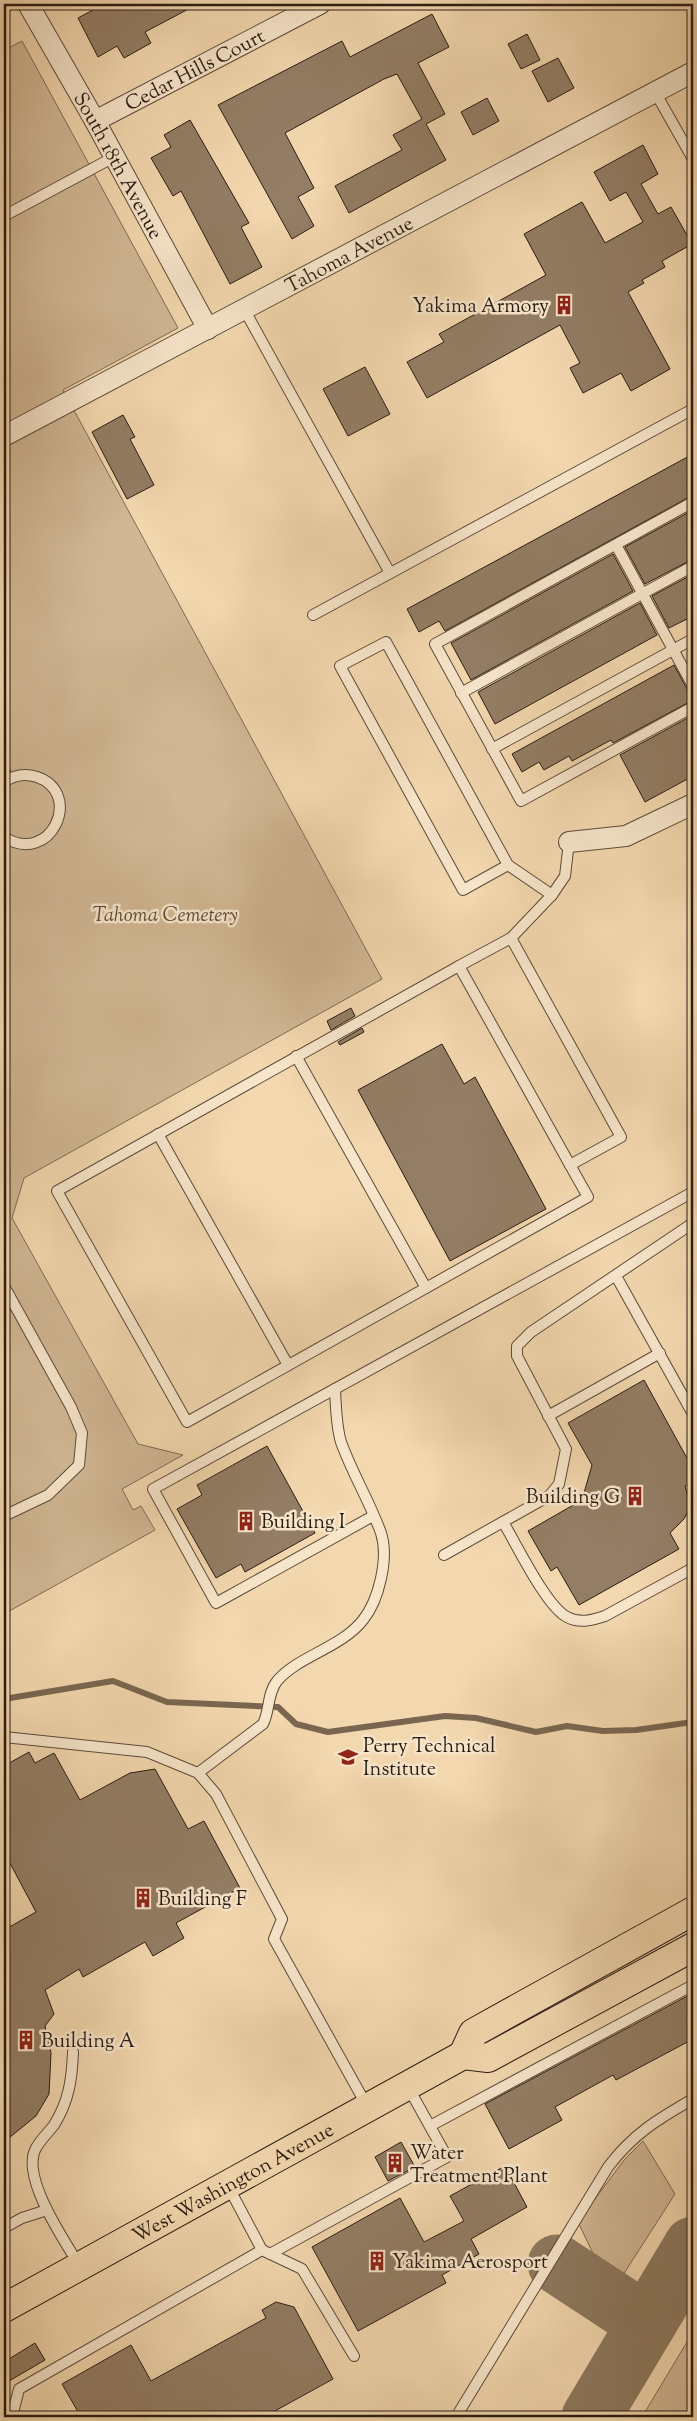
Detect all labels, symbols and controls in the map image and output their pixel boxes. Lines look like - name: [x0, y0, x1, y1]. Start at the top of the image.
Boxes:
- street label: Cedar Hills Court: [120, 23, 271, 120]
- street label: South 18th Avenue: [64, 88, 169, 245]
- street label: Tahoma Avenue: [281, 210, 419, 302]
- place label: Yakima Armory: [412, 293, 549, 322]
- building icon: Yakima Armory: [553, 294, 575, 316]
- park label: Tahoma Cemetery: [92, 902, 238, 931]
- place label: Building G: [526, 1484, 620, 1513]
- building icon: Building G: [624, 1485, 646, 1507]
- place label: Building I: [261, 1509, 346, 1538]
- building icon: Building I: [235, 1510, 257, 1532]
- place label: Perry Technical Institute: [363, 1733, 496, 1785]
- school or university icon: Perry Technical Institute: [337, 1746, 359, 1768]
- place label: Building F: [158, 1886, 247, 1915]
- building icon: Building F: [132, 1887, 154, 1909]
- place label: Building A: [41, 2028, 135, 2057]
- building icon: Building A: [15, 2029, 37, 2051]
- street label: West Washington Avenue: [128, 2117, 340, 2252]
- place label: Water Treatment Plant: [410, 2140, 548, 2192]
- building icon: Water Treatment Plant: [384, 2152, 406, 2174]
- place label: Yakima Aerosport: [392, 2249, 548, 2278]
- building icon: Yakima Aerosport: [366, 2250, 388, 2272]

